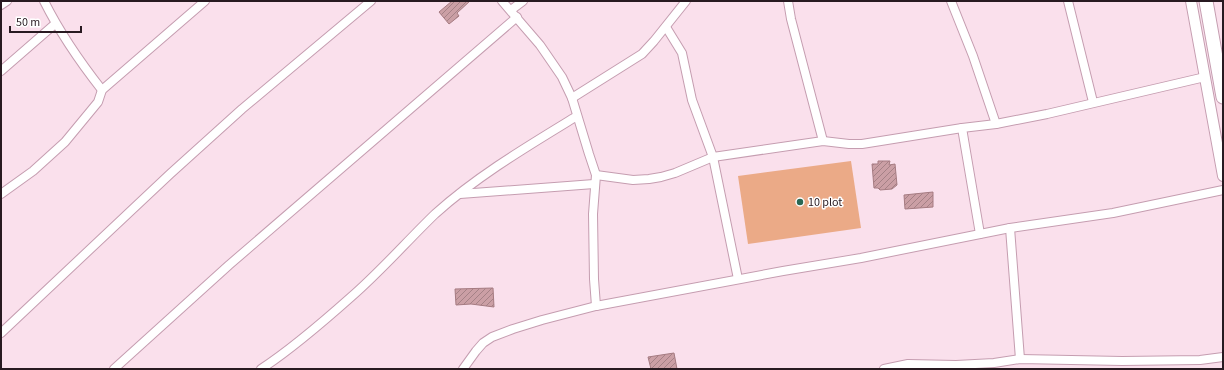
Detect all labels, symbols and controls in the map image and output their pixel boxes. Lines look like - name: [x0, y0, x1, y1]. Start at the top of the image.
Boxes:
- scale bar: [10, 8, 81, 34]
- text: 50 m: [16, 14, 40, 31]
- place label: 10 plot: [808, 194, 842, 211]
- marker: 10 plot: [795, 197, 805, 207]

